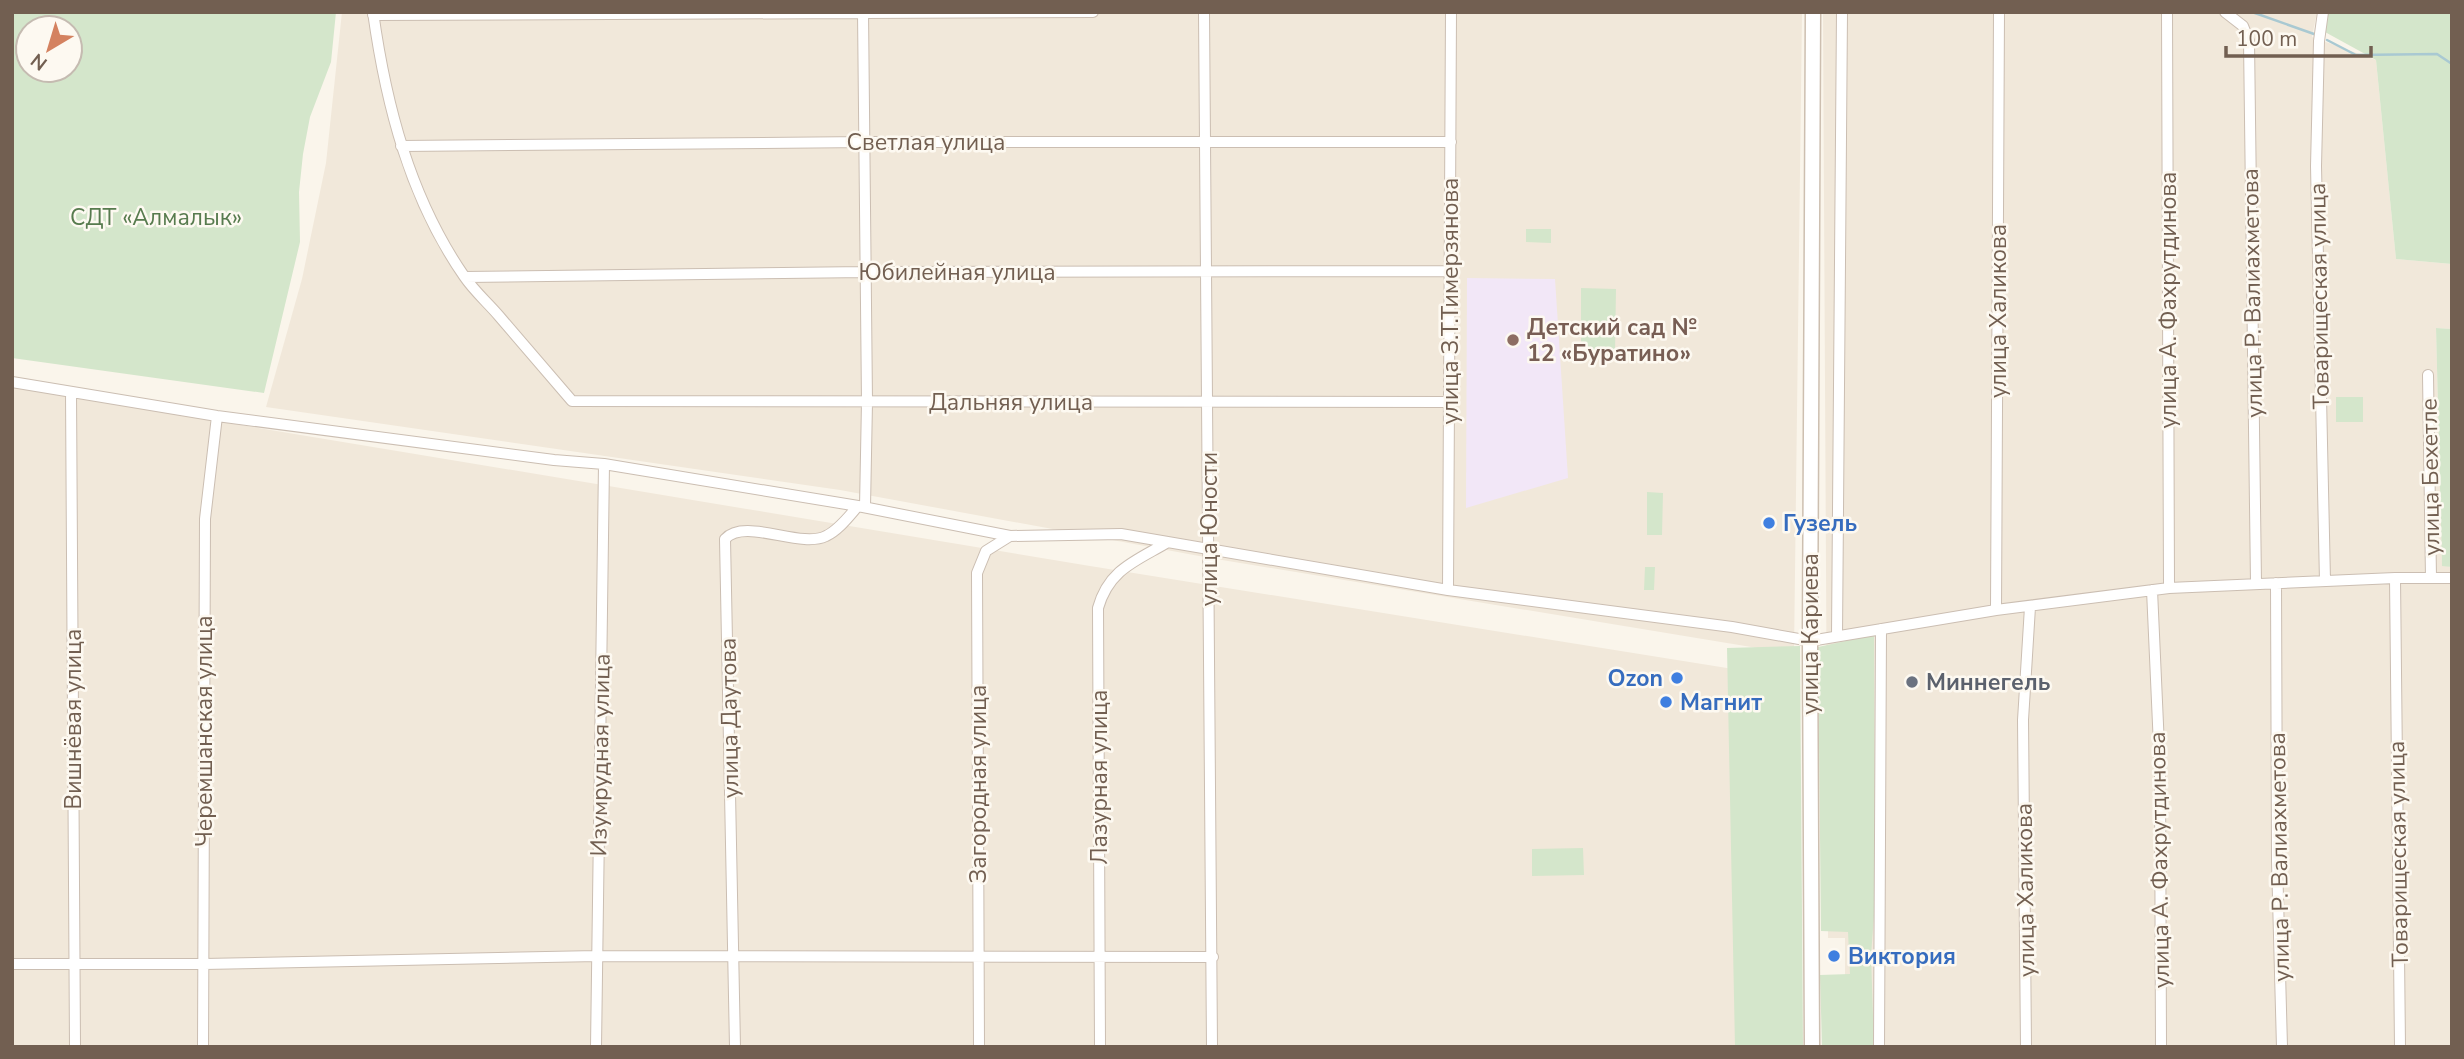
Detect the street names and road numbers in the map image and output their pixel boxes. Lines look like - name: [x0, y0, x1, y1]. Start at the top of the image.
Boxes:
- street label: Светлая улица: [847, 127, 1005, 158]
- street label: улица Р. Валиахметова: [2235, 168, 2270, 418]
- street label: улица А. Фахрутдинова: [2153, 172, 2184, 428]
- street label: улица З.Т.Тимерзянова: [1435, 178, 1466, 424]
- street label: Товарищеская улица: [2302, 183, 2337, 409]
- street label: улица Халикова: [1983, 224, 2014, 398]
- street label: Юбилейная улица: [858, 257, 1056, 288]
- street label: Дальняя улица: [929, 387, 1093, 418]
- street label: улица Бехетле: [2414, 398, 2447, 556]
- street label: улица Юности: [1194, 452, 1225, 606]
- street label: улица Кариева: [1795, 553, 1826, 715]
- street label: Черемшанская улица: [189, 615, 220, 847]
- street label: Вишнёвая улица: [58, 629, 89, 809]
- street label: улица Даутова: [713, 637, 746, 799]
- street label: Изумрудная улица: [583, 653, 618, 857]
- street label: Загородная улица: [963, 685, 994, 883]
- street label: Лазурная улица: [1084, 690, 1115, 864]
- street label: улица А. Фахрутдинова: [2142, 731, 2177, 989]
- street label: улица Р. Валиахметова: [2262, 732, 2297, 982]
- street label: Товарищеская улица: [2381, 741, 2416, 967]
- street label: улица Халикова: [2008, 803, 2043, 977]

